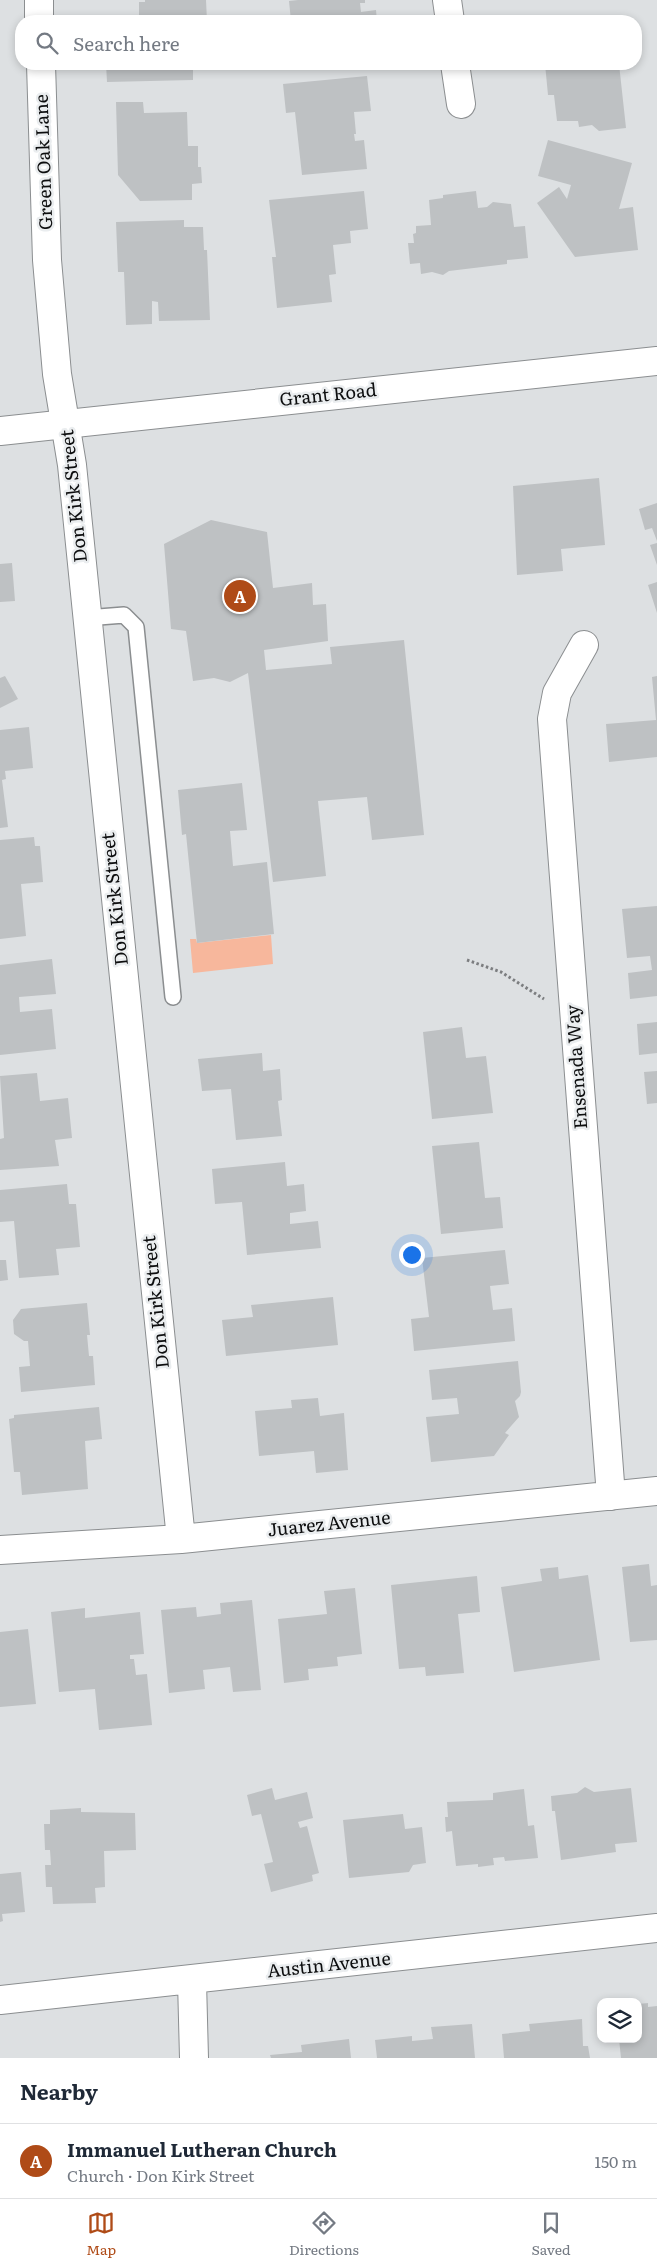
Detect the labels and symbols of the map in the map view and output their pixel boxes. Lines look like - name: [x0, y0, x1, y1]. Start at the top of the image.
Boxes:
- street label: Green Oak Lane: [27, 94, 58, 230]
- street label: Grant Road: [278, 375, 378, 412]
- street label: Don Kirk Street: [52, 428, 93, 564]
- pin: A: [224, 577, 256, 615]
- street label: Don Kirk Street: [93, 831, 134, 967]
- street label: Ensenada Way: [558, 1003, 593, 1130]
- street label: Don Kirk Street: [134, 1234, 175, 1370]
- your location: [399, 1242, 425, 1268]
- street label: Juarez Avenue: [266, 1503, 392, 1542]
- street label: Austin Avenue: [266, 1944, 392, 1983]

